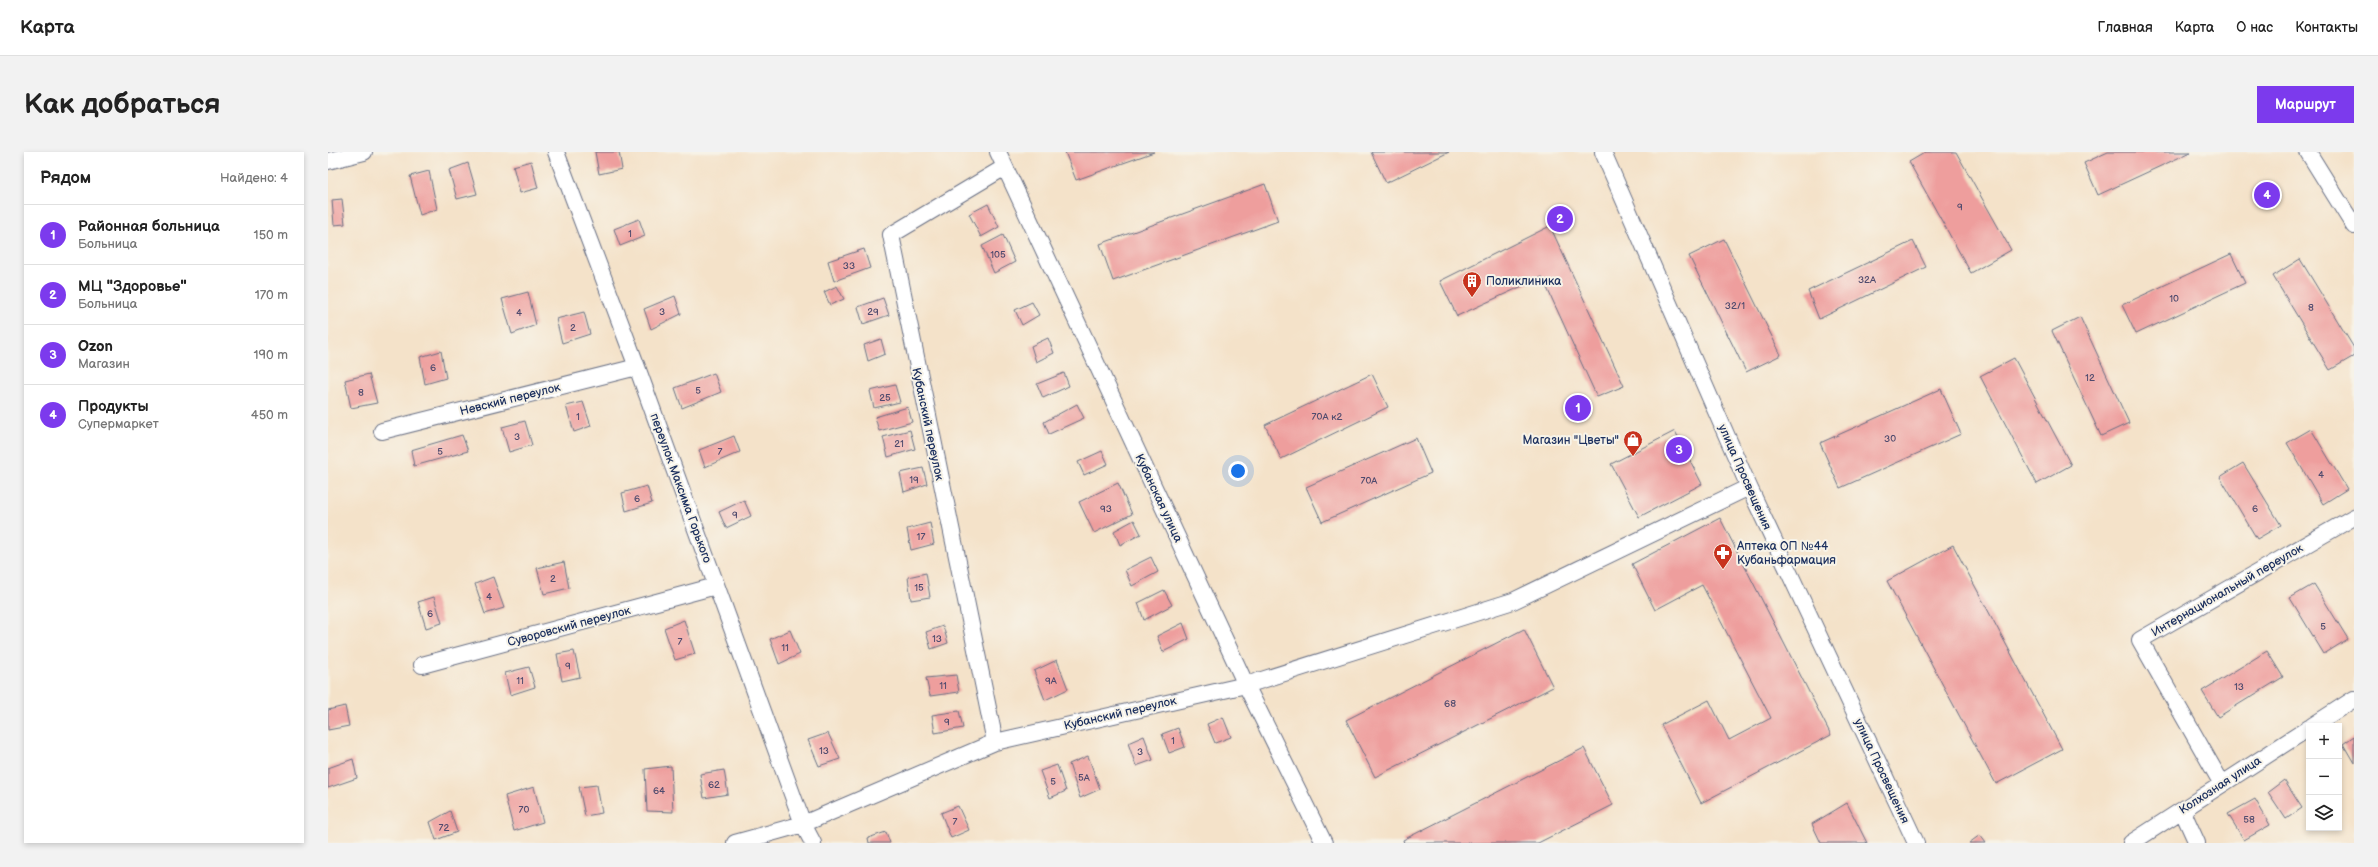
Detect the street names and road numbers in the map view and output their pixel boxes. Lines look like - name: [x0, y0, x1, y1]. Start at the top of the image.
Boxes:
- street label: Кубанский переулок: [908, 366, 947, 482]
- street label: Невский переулок: [458, 380, 563, 419]
- street label: переулок Максима Горького: [646, 411, 715, 565]
- street label: улица Просвещения: [1715, 422, 1775, 533]
- street label: Кубанская улица: [1131, 452, 1186, 545]
- street label: Интернациональный переулок: [2149, 540, 2306, 640]
- street label: Суворовский переулок: [506, 603, 633, 650]
- street label: Кубанский переулок: [1062, 693, 1178, 734]
- street label: улица Просвещения: [1851, 716, 1913, 826]
- street label: Колхозная улица: [2176, 753, 2264, 818]

